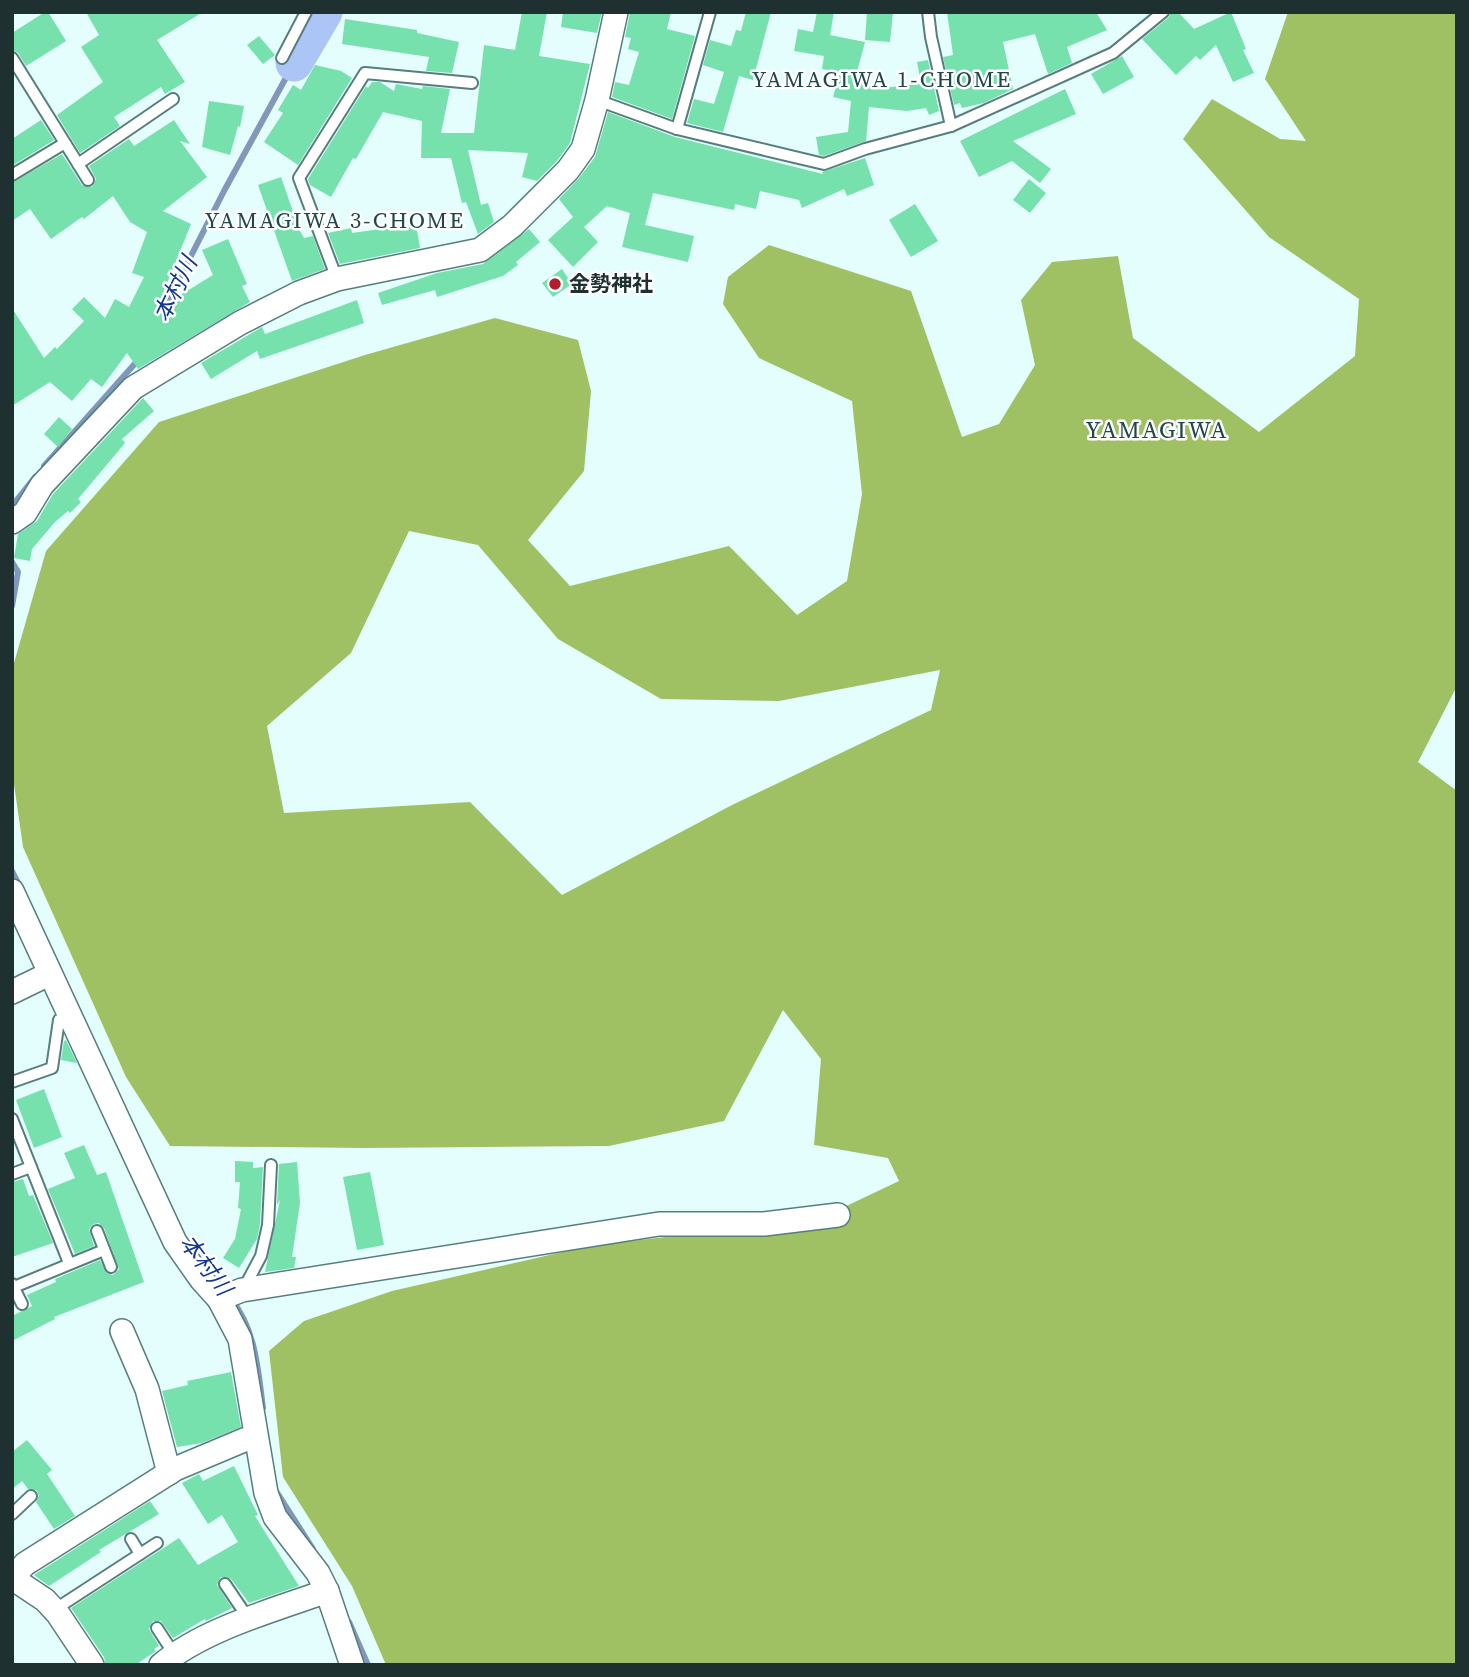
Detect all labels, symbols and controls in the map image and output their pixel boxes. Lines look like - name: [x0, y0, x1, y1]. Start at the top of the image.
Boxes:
- district label: YAMAGIWA 1-CHOME: [752, 63, 1012, 95]
- district label: YAMAGIWA 3-CHOME: [205, 204, 465, 236]
- water label: 本村川: [145, 248, 206, 327]
- place label: 金勢神社: [569, 269, 653, 298]
- marker: 金勢神社: [547, 276, 563, 292]
- district label: YAMAGIWA: [1086, 413, 1228, 446]
- water label: 本村川: [172, 1228, 241, 1305]

